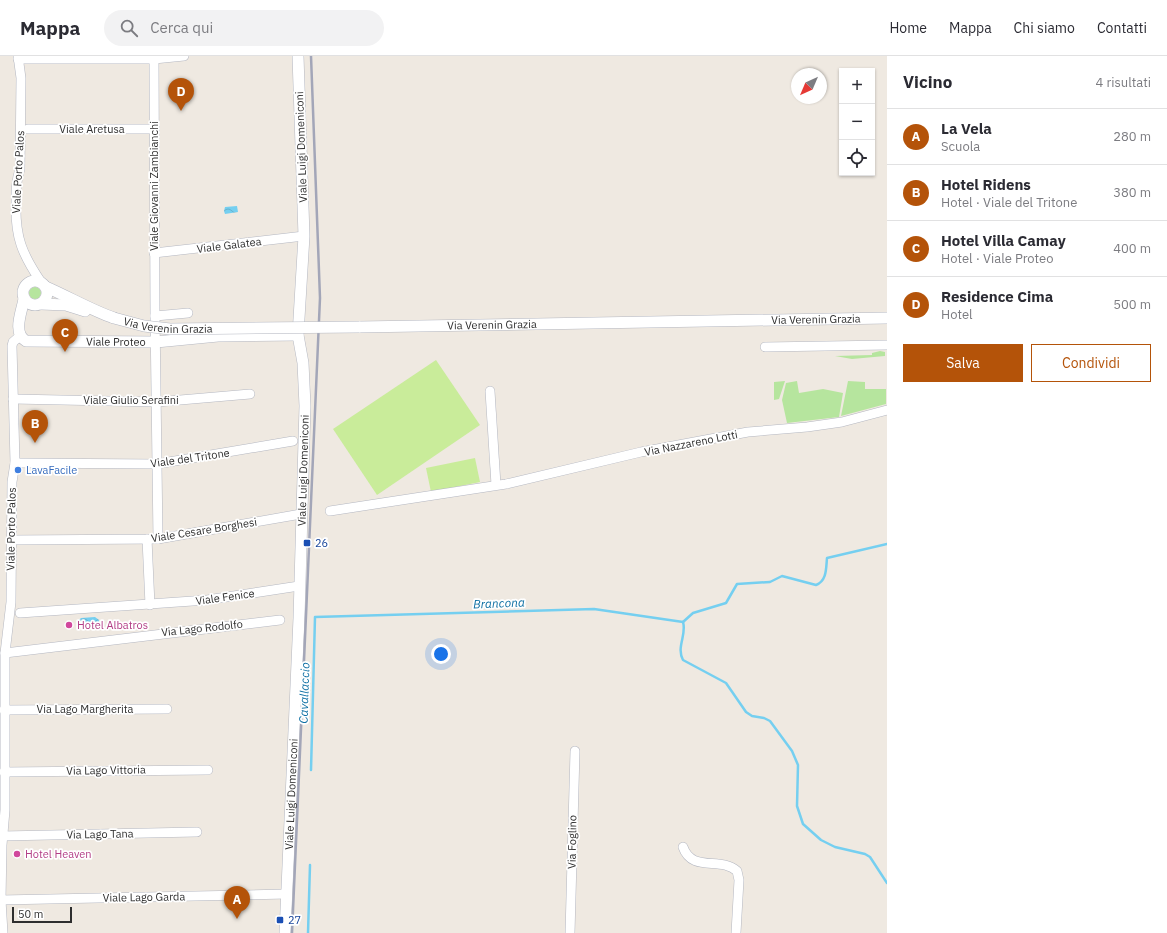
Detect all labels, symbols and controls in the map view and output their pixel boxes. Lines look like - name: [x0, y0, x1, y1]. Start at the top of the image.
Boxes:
- search box: [104, 10, 384, 46]
- text: Mappa: [20, 16, 80, 40]
- icon: search: [118, 17, 140, 39]
- text: Cerca qui: [150, 18, 213, 37]
- text: Home: [889, 19, 927, 37]
- text: Mappa: [949, 19, 992, 37]
- text: Chi siamo: [1014, 19, 1075, 37]
- text: Contatti: [1097, 19, 1147, 37]
- north arrow: [791, 68, 827, 104]
- map controls: [839, 68, 875, 176]
- button: +: [839, 68, 875, 104]
- text: Vicino: [903, 71, 952, 93]
- text: 4 risultati: [1096, 74, 1151, 91]
- pin: D: [168, 78, 194, 111]
- street label: Viale Luigi Domeniconi: [292, 91, 310, 203]
- button: −: [839, 104, 875, 140]
- text: La Vela: [941, 119, 992, 138]
- street label: Viale Giovanni Zambianchi: [147, 121, 161, 251]
- street label: Viale Aretusa: [59, 122, 125, 136]
- text: A: [912, 128, 920, 145]
- text: 280 m: [1113, 128, 1151, 145]
- street label: Viale Porto Palos: [9, 130, 27, 214]
- text: Scuola: [941, 138, 980, 155]
- button: locate: [839, 140, 875, 176]
- text: Hotel Ridens: [941, 175, 1031, 194]
- text: B: [912, 184, 920, 201]
- text: 380 m: [1113, 184, 1151, 201]
- text: Hotel · Viale del Tritone: [941, 194, 1077, 211]
- text: Hotel Villa Camay: [941, 231, 1066, 250]
- street label: Viale Galatea: [196, 234, 262, 256]
- text: C: [912, 240, 920, 257]
- text: 400 m: [1113, 240, 1151, 257]
- text: Hotel · Viale Proteo: [941, 250, 1054, 267]
- text: Residence Cima: [941, 287, 1053, 306]
- text: D: [911, 296, 921, 313]
- text: 500 m: [1113, 296, 1151, 313]
- text: Hotel: [941, 306, 973, 323]
- street label: Via Verenin Grazia: [771, 311, 861, 327]
- street label: Via Verenin Grazia: [122, 314, 213, 336]
- street label: Via Verenin Grazia: [447, 317, 537, 332]
- pin: C: [52, 319, 78, 352]
- street label: Viale Proteo: [86, 334, 146, 349]
- button: Salva: [903, 344, 1023, 382]
- button: Condividi: [1031, 344, 1151, 382]
- street label: Viale Giulio Serafini: [83, 393, 179, 407]
- pin: B: [22, 410, 48, 443]
- street label: Viale Luigi Domeniconi: [295, 414, 312, 526]
- street label: Via Nazzareno Lotti: [643, 427, 739, 459]
- street label: Viale del Tritone: [150, 446, 230, 470]
- place label: LavaFacile: [26, 463, 77, 477]
- marker: LavaFacile: [13, 465, 23, 475]
- street label: Viale Porto Palos: [3, 487, 19, 571]
- street label: Viale Cesare Borghesi: [150, 515, 258, 545]
- place label: 26: [315, 536, 328, 550]
- marker: 26: [302, 538, 312, 548]
- street label: Viale Fenice: [195, 586, 255, 608]
- water label: Brancona: [473, 595, 525, 611]
- street label: Via Lago Rodolfo: [160, 617, 244, 639]
- place label: Hotel Albatros: [77, 618, 148, 632]
- marker: Hotel Albatros: [64, 620, 74, 630]
- your location: [431, 644, 451, 664]
- water label: Cavallaccio: [295, 662, 313, 724]
- street label: Via Lago Margherita: [37, 702, 134, 716]
- street label: Viale Luigi Domeniconi: [282, 738, 301, 850]
- street label: Via Lago Vittoria: [66, 762, 146, 778]
- street label: Via Foglino: [565, 815, 579, 869]
- street label: Via Lago Tana: [66, 826, 134, 842]
- place label: Hotel Heaven: [25, 847, 92, 861]
- marker: Hotel Heaven: [12, 849, 22, 859]
- pin: A: [224, 886, 250, 919]
- street label: Viale Lago Garda: [103, 889, 186, 905]
- scale bar: [12, 905, 72, 924]
- text: 50 m: [18, 907, 43, 921]
- place label: 27: [288, 913, 301, 927]
- marker: 27: [275, 915, 285, 925]

